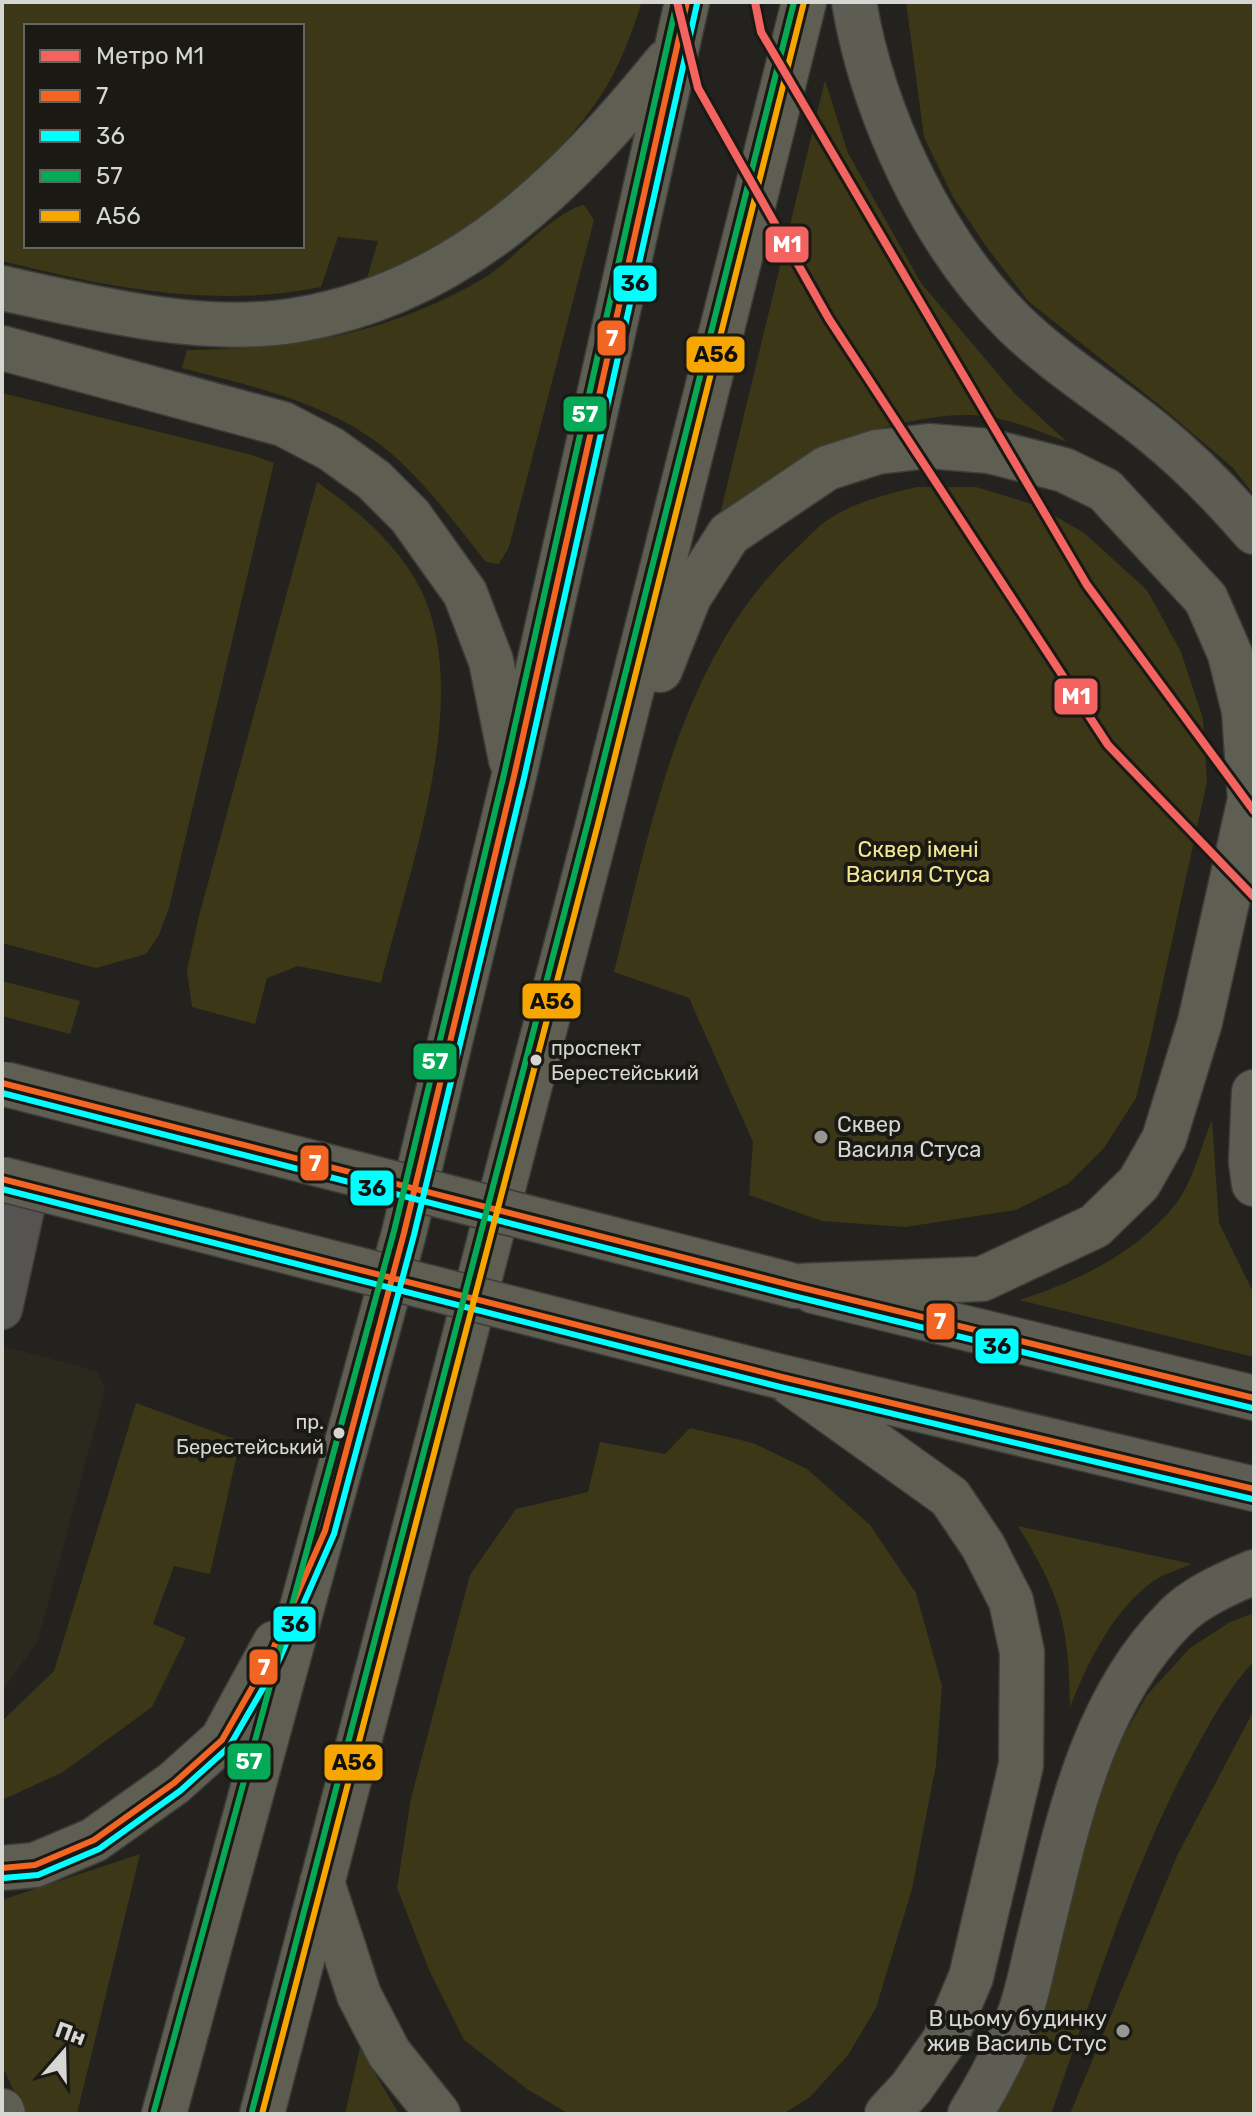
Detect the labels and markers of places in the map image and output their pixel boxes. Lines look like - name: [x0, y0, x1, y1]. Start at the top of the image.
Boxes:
- place label: проспект Берестейський: [551, 1036, 699, 1085]
- marker: проспект Берестейський: [528, 1052, 544, 1068]
- place label: Сквер Василя Стуса: [837, 1111, 981, 1163]
- marker: Сквер Василя Стуса: [812, 1128, 830, 1146]
- place label: пр. Берестейський: [176, 1410, 324, 1459]
- marker: пр. Берестейський: [331, 1425, 347, 1441]
- place label: В цьому будинку жив Василь Стус: [927, 2005, 1107, 2057]
- marker: В цьому будинку жив Василь Стус: [1114, 2022, 1132, 2040]

